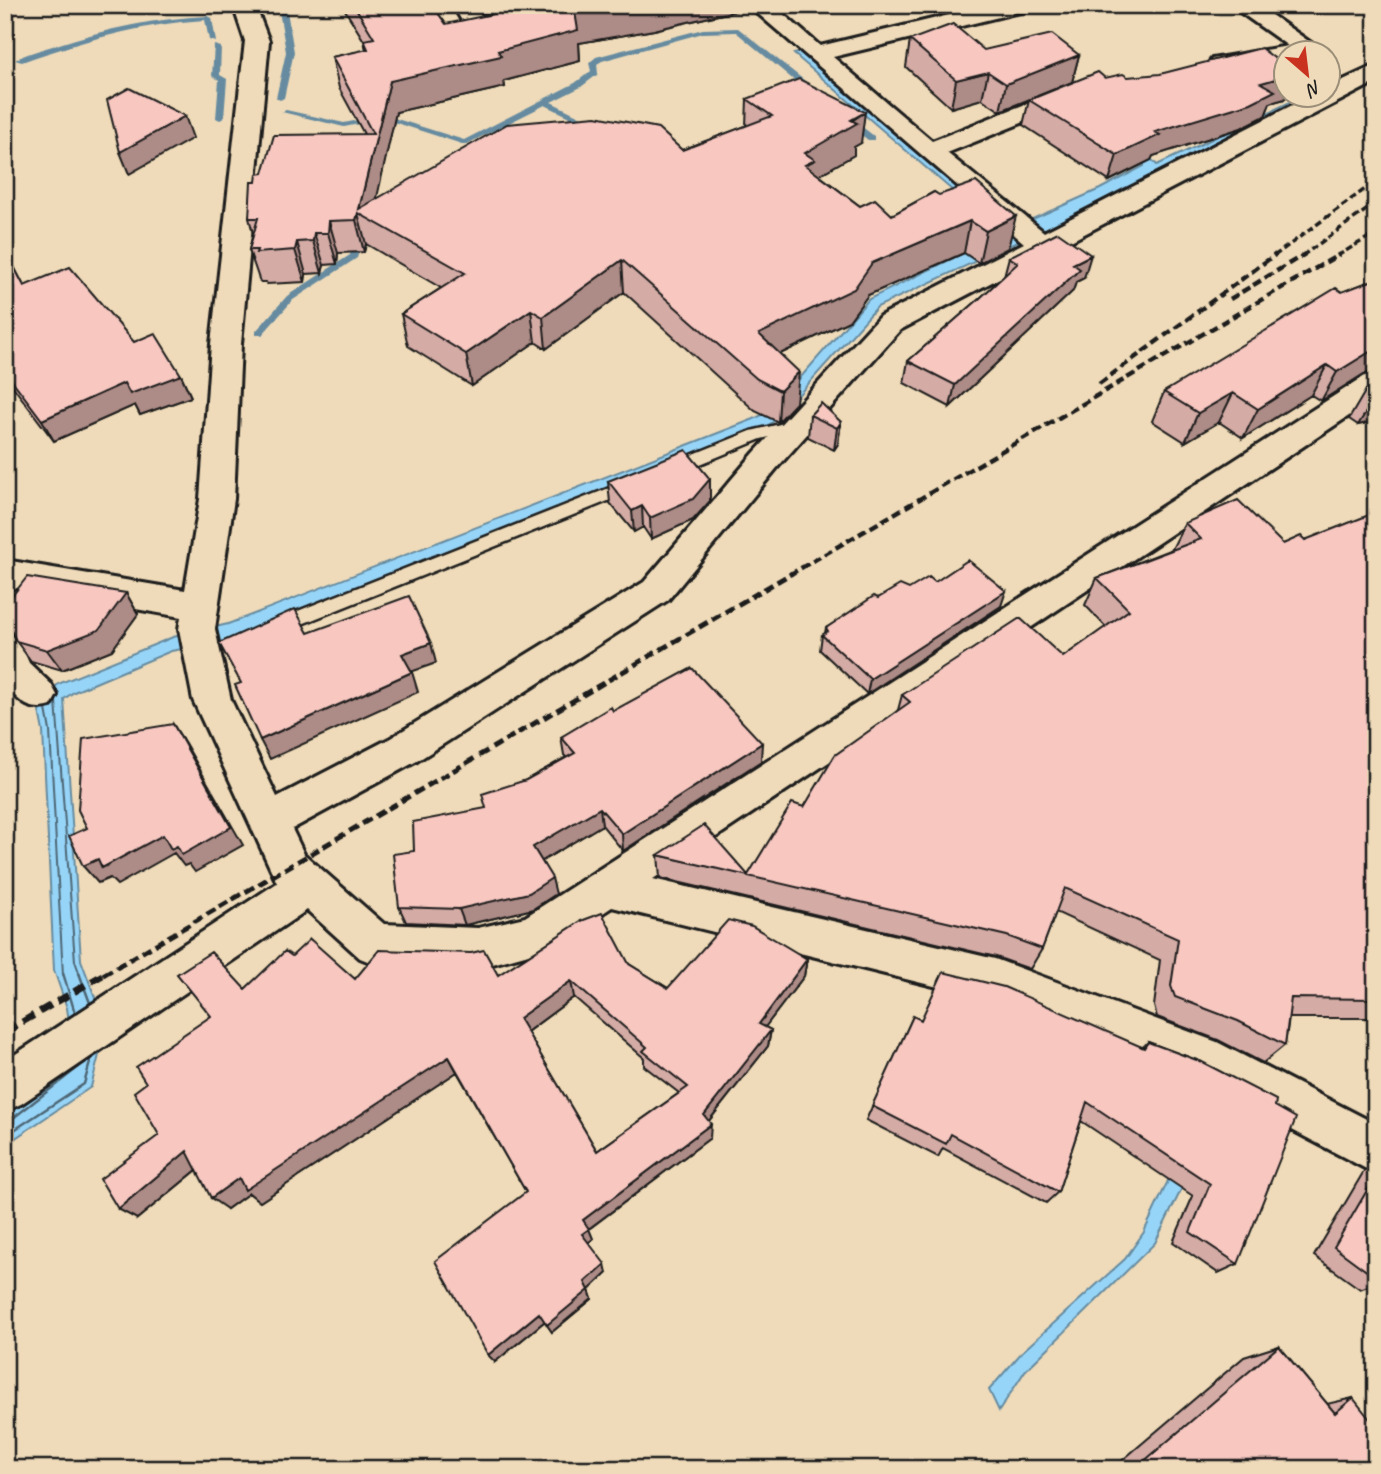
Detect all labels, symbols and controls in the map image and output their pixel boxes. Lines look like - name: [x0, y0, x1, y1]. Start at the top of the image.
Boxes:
- north arrow: [1272, 38, 1342, 108]
- text: N: [1301, 75, 1325, 103]

